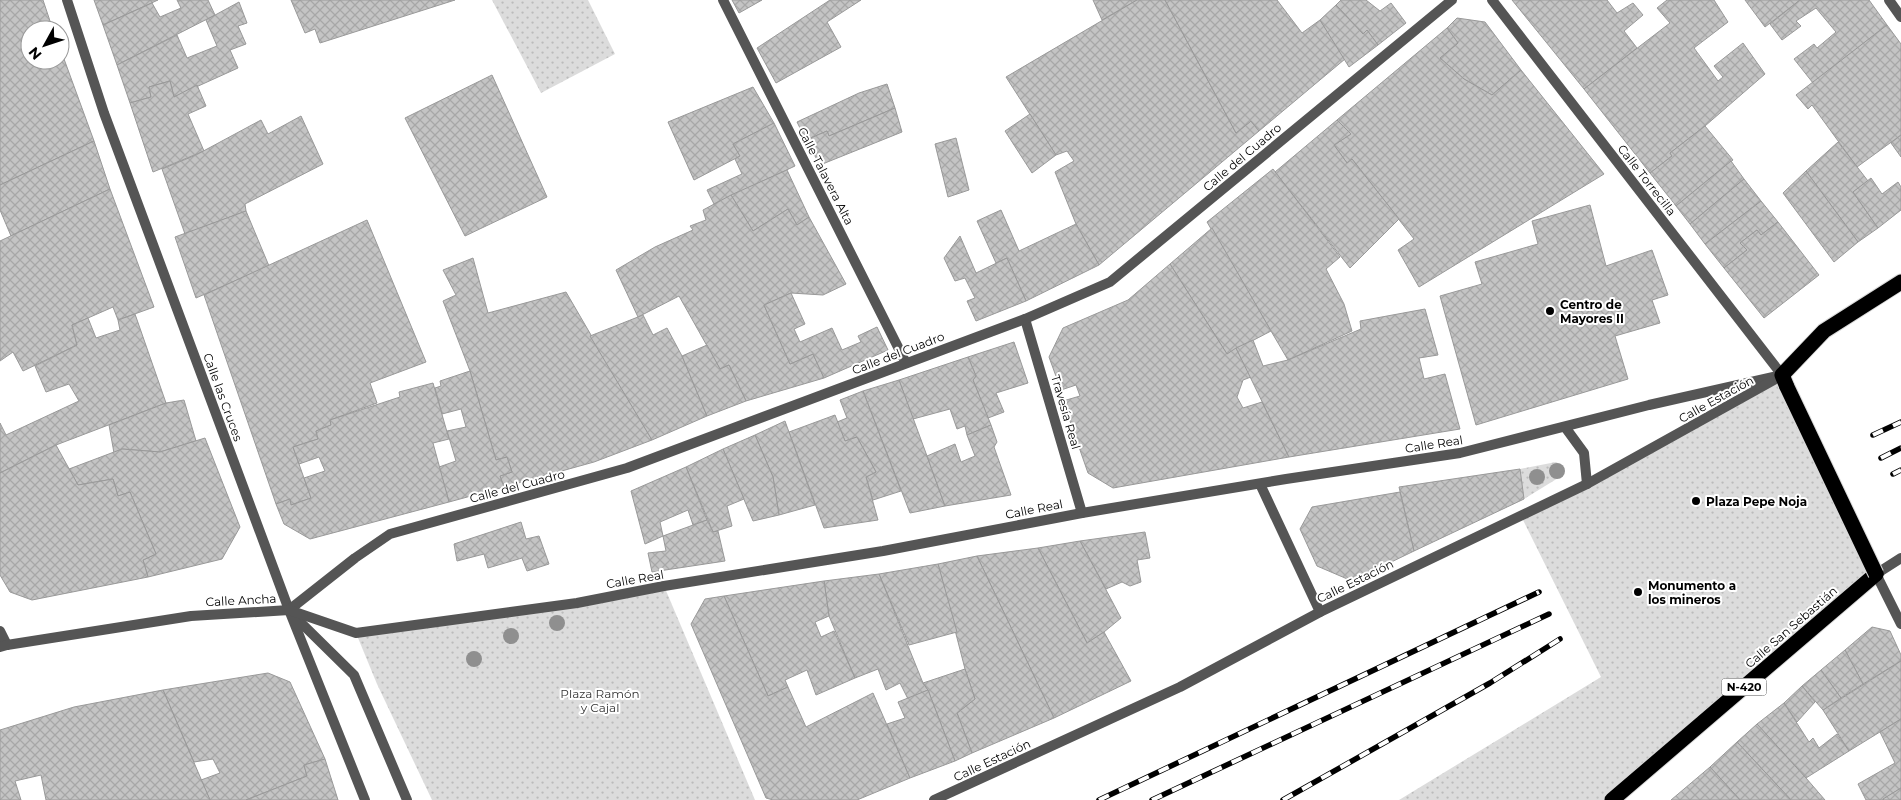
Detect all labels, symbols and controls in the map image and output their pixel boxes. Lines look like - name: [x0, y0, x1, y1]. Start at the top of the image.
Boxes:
- north arrow: [20, 20, 70, 70]
- text: N: [25, 43, 46, 63]
- street label: Calle del Cuadro: [1200, 120, 1284, 194]
- street label: Calle Talavera Alta: [795, 125, 857, 227]
- street label: Calle Torrecilla: [1615, 141, 1679, 219]
- place label: Centro de Mayores II: [1560, 297, 1624, 326]
- marker: Centro de Mayores II: [1544, 305, 1556, 317]
- street label: Calle del Cuadro: [850, 328, 946, 378]
- street label: Calle las Cruces: [200, 351, 246, 443]
- street label: Calle Estación: [1676, 372, 1756, 426]
- street label: Travesía Real: [1048, 373, 1084, 451]
- street label: Calle Real: [1404, 432, 1464, 456]
- street label: Calle del Cuadro: [468, 466, 566, 506]
- place label: Plaza Pepe Noja: [1706, 494, 1807, 509]
- marker: Plaza Pepe Noja: [1690, 495, 1702, 507]
- street label: Calle Real: [1004, 496, 1064, 522]
- street label: Calle Estación: [1314, 556, 1396, 606]
- street label: Calle Real: [605, 567, 665, 591]
- place label: Monumento a los mineros: [1648, 578, 1736, 607]
- street label: Calle San Sebastián: [1742, 583, 1840, 671]
- marker: Monumento a los mineros: [1632, 586, 1644, 598]
- street label: Calle Ancha: [205, 591, 277, 609]
- road number: N-420: [1722, 679, 1766, 696]
- park label: Plaza Ramón y Cajal: [560, 686, 640, 715]
- street label: Calle Estación: [951, 736, 1033, 784]

